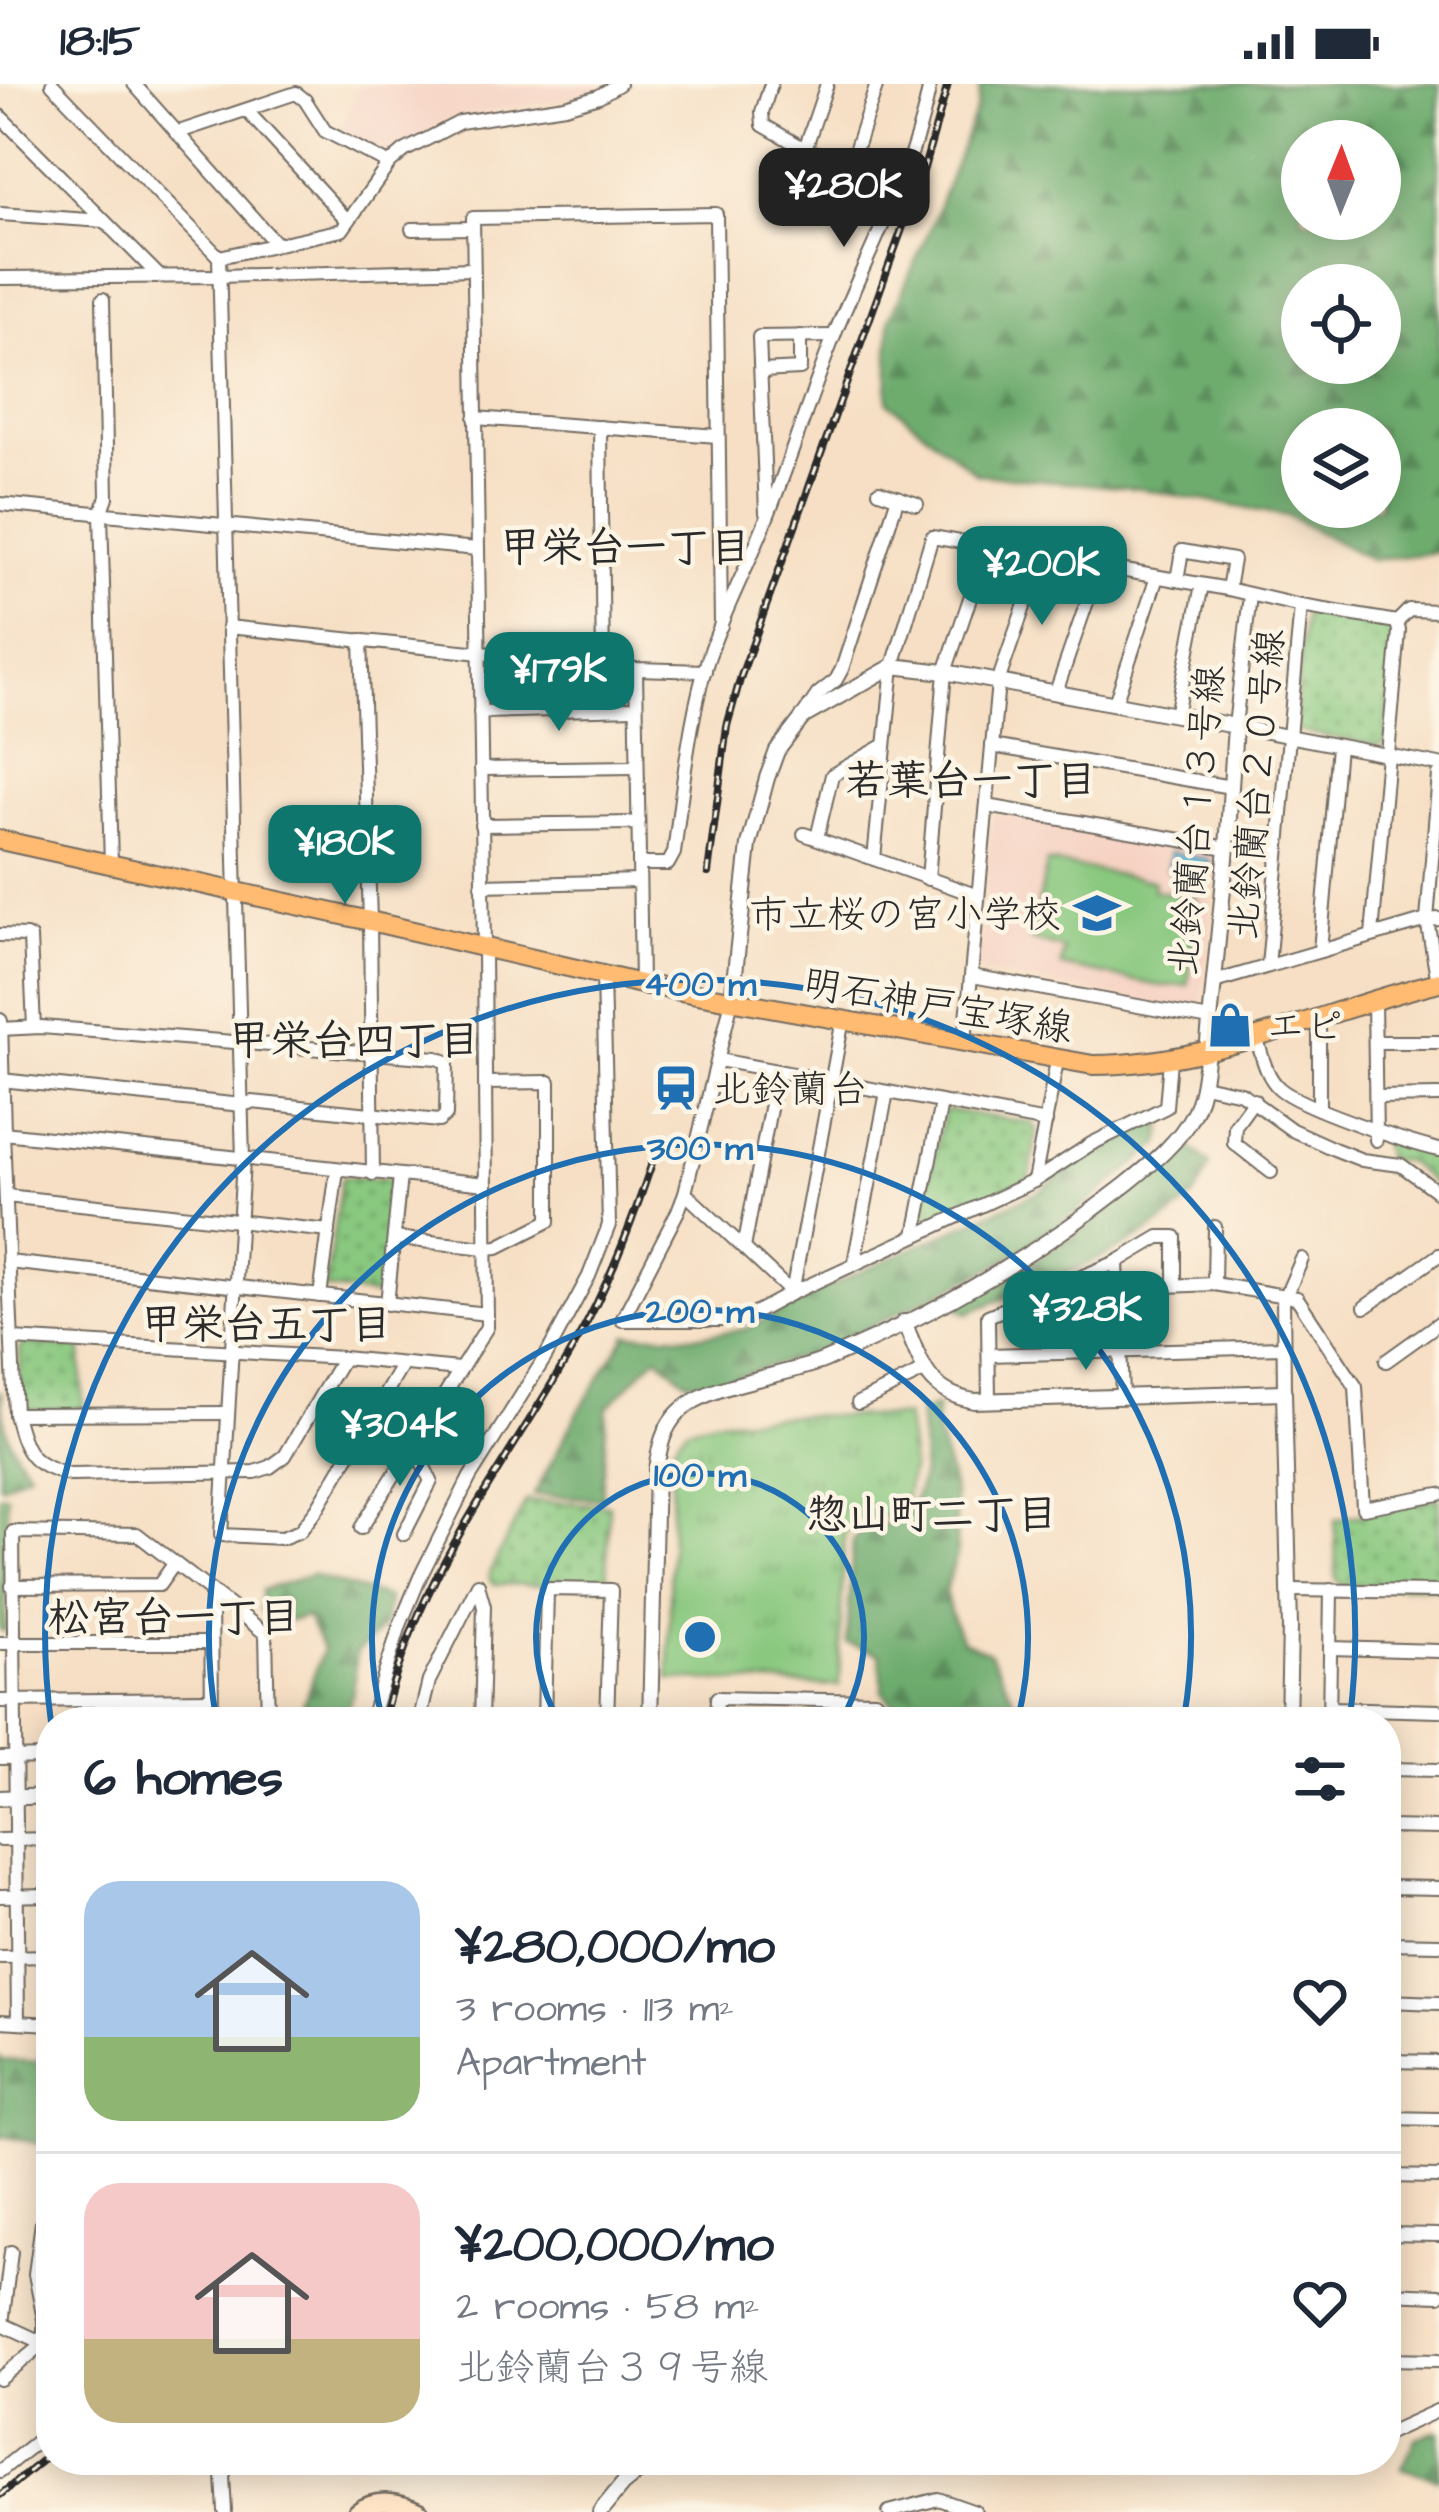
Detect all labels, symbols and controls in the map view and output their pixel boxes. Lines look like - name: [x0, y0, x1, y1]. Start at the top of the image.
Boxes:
- text: 18:15: [60, 11, 140, 73]
- north arrow: [1281, 120, 1401, 240]
- map controls: [1281, 120, 1401, 528]
- pin: ¥280K: [760, 148, 928, 250]
- text: ¥280K: [786, 160, 902, 214]
- button: locate: [1281, 264, 1401, 384]
- button: layers: [1281, 408, 1401, 528]
- district label: 甲栄台一丁目: [499, 520, 751, 578]
- pin: ¥200K: [958, 526, 1126, 628]
- text: ¥200K: [984, 538, 1100, 592]
- street label: 北鈴蘭台２０号線: [1217, 626, 1298, 942]
- pin: ¥179K: [475, 632, 643, 734]
- text: ¥179K: [511, 644, 607, 698]
- street label: 北鈴蘭台１３号線: [1157, 662, 1238, 978]
- district label: 若葉台一丁目: [845, 753, 1097, 811]
- pin: ¥180K: [261, 805, 429, 907]
- text: ¥180K: [295, 817, 395, 871]
- school or university icon: 市立桜の宮小学校: [1072, 888, 1122, 938]
- place label: 市立桜の宮小学校: [749, 889, 1061, 943]
- street label: 明石神戸宝塚線: [798, 957, 1077, 1057]
- text: 400 m: [644, 959, 757, 1010]
- shop icon: エピ: [1205, 1000, 1255, 1050]
- place label: エピ: [1266, 1001, 1344, 1055]
- district label: 甲栄台四丁目: [228, 1013, 480, 1071]
- station icon: 北鈴蘭台: [651, 1063, 701, 1113]
- place label: 北鈴蘭台: [712, 1064, 868, 1118]
- text: 300 m: [646, 1123, 754, 1174]
- pin: ¥328K: [1002, 1271, 1170, 1373]
- text: ¥328K: [1030, 1283, 1142, 1337]
- text: 200 m: [645, 1286, 755, 1337]
- district label: 甲栄台五丁目: [140, 1297, 392, 1355]
- pin: ¥304K: [316, 1387, 484, 1489]
- text: ¥304K: [342, 1399, 458, 1453]
- text: 100 m: [654, 1450, 747, 1501]
- district label: 惣山町二丁目: [806, 1487, 1058, 1545]
- district label: 松宮台一丁目: [48, 1590, 300, 1648]
- centre of rings: [679, 1616, 721, 1658]
- text: 6 homes: [84, 1744, 283, 1815]
- icon: filters: [1287, 1746, 1353, 1812]
- text: ¥280,000/mo: [456, 1912, 775, 1983]
- icon: home: [180, 1929, 324, 2073]
- icon: heart: [1287, 1968, 1353, 2034]
- text: 3 rooms · 113 m²: [456, 1983, 734, 2037]
- text: Apartment: [456, 2037, 647, 2091]
- text: ¥200,000/mo: [456, 2210, 774, 2281]
- icon: home: [180, 2231, 324, 2375]
- icon: heart: [1287, 2270, 1353, 2336]
- text: 2 rooms · 58 m²: [456, 2281, 759, 2335]
- text: 北鈴蘭台３９号線: [456, 2342, 768, 2396]

